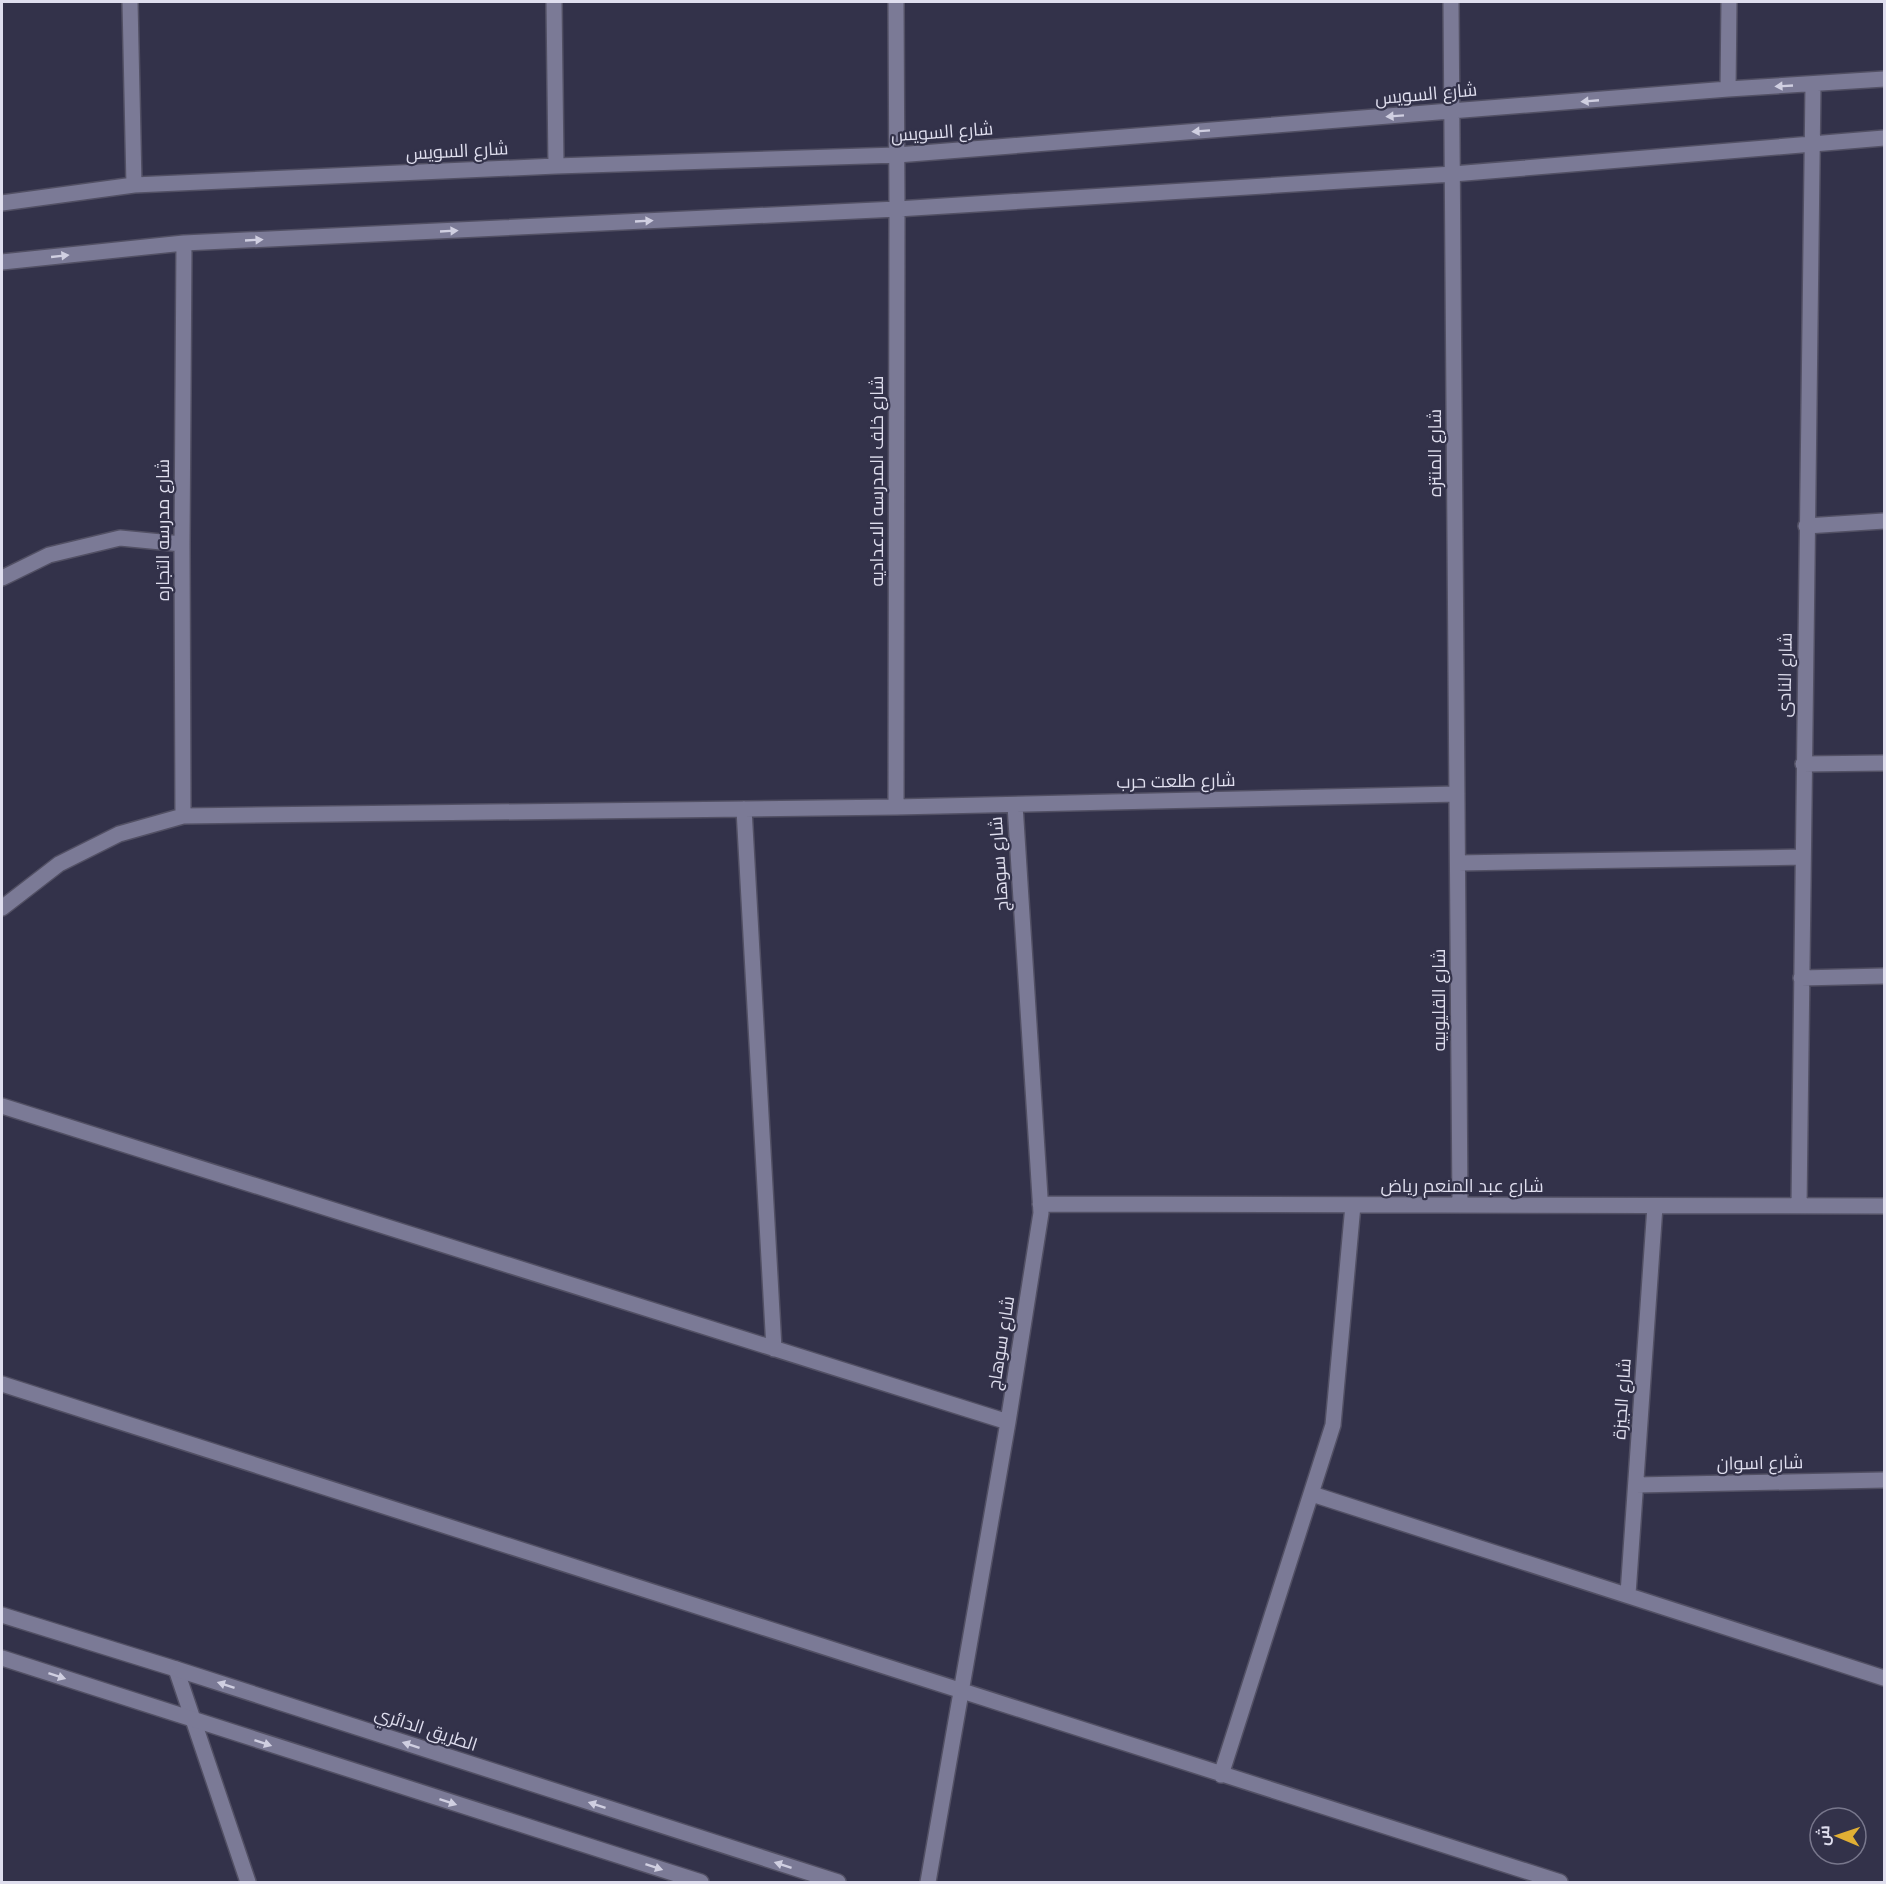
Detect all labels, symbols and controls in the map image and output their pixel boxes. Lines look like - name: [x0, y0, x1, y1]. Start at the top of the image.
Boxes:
- street label: شارع السويس: [1374, 78, 1478, 110]
- one-way arrow: [1775, 82, 1794, 91]
- one-way arrow: [1580, 96, 1599, 105]
- one-way arrow: [1386, 111, 1405, 121]
- street label: شارع السويس: [890, 116, 994, 148]
- one-way arrow: [1191, 126, 1210, 136]
- street label: شارع السويس: [405, 136, 509, 166]
- one-way arrow: [634, 217, 653, 226]
- one-way arrow: [439, 226, 458, 235]
- one-way arrow: [244, 236, 263, 245]
- one-way arrow: [50, 251, 69, 261]
- street label: شارع خلف المدرسه الاعداديه: [865, 376, 889, 586]
- street label: شارع المنتزه: [1423, 409, 1447, 497]
- street label: شارع مدرسه التجاره: [151, 459, 175, 601]
- street label: شارع النادى: [1772, 632, 1798, 718]
- street label: شارع طلعت حرب: [1116, 768, 1236, 794]
- street label: شارع سوهاج: [984, 816, 1014, 912]
- street label: شارع القليوبيه: [1427, 949, 1451, 1051]
- street label: شارع عبد المنعم رياض: [1380, 1174, 1544, 1198]
- street label: شارع سوهاج: [982, 1294, 1020, 1392]
- street label: شارع الجيزة: [1607, 1357, 1637, 1441]
- street label: شارع اسوان: [1716, 1450, 1804, 1476]
- one-way arrow: [48, 1672, 66, 1681]
- one-way arrow: [217, 1680, 235, 1689]
- street label: الطريق الدائري: [371, 1701, 480, 1759]
- one-way arrow: [254, 1738, 272, 1748]
- one-way arrow: [402, 1740, 420, 1749]
- one-way arrow: [439, 1798, 457, 1807]
- one-way arrow: [588, 1799, 606, 1809]
- north arrow: [1808, 1806, 1868, 1866]
- text: ش: [1813, 1825, 1833, 1846]
- one-way arrow: [774, 1859, 792, 1869]
- one-way arrow: [645, 1863, 663, 1873]

